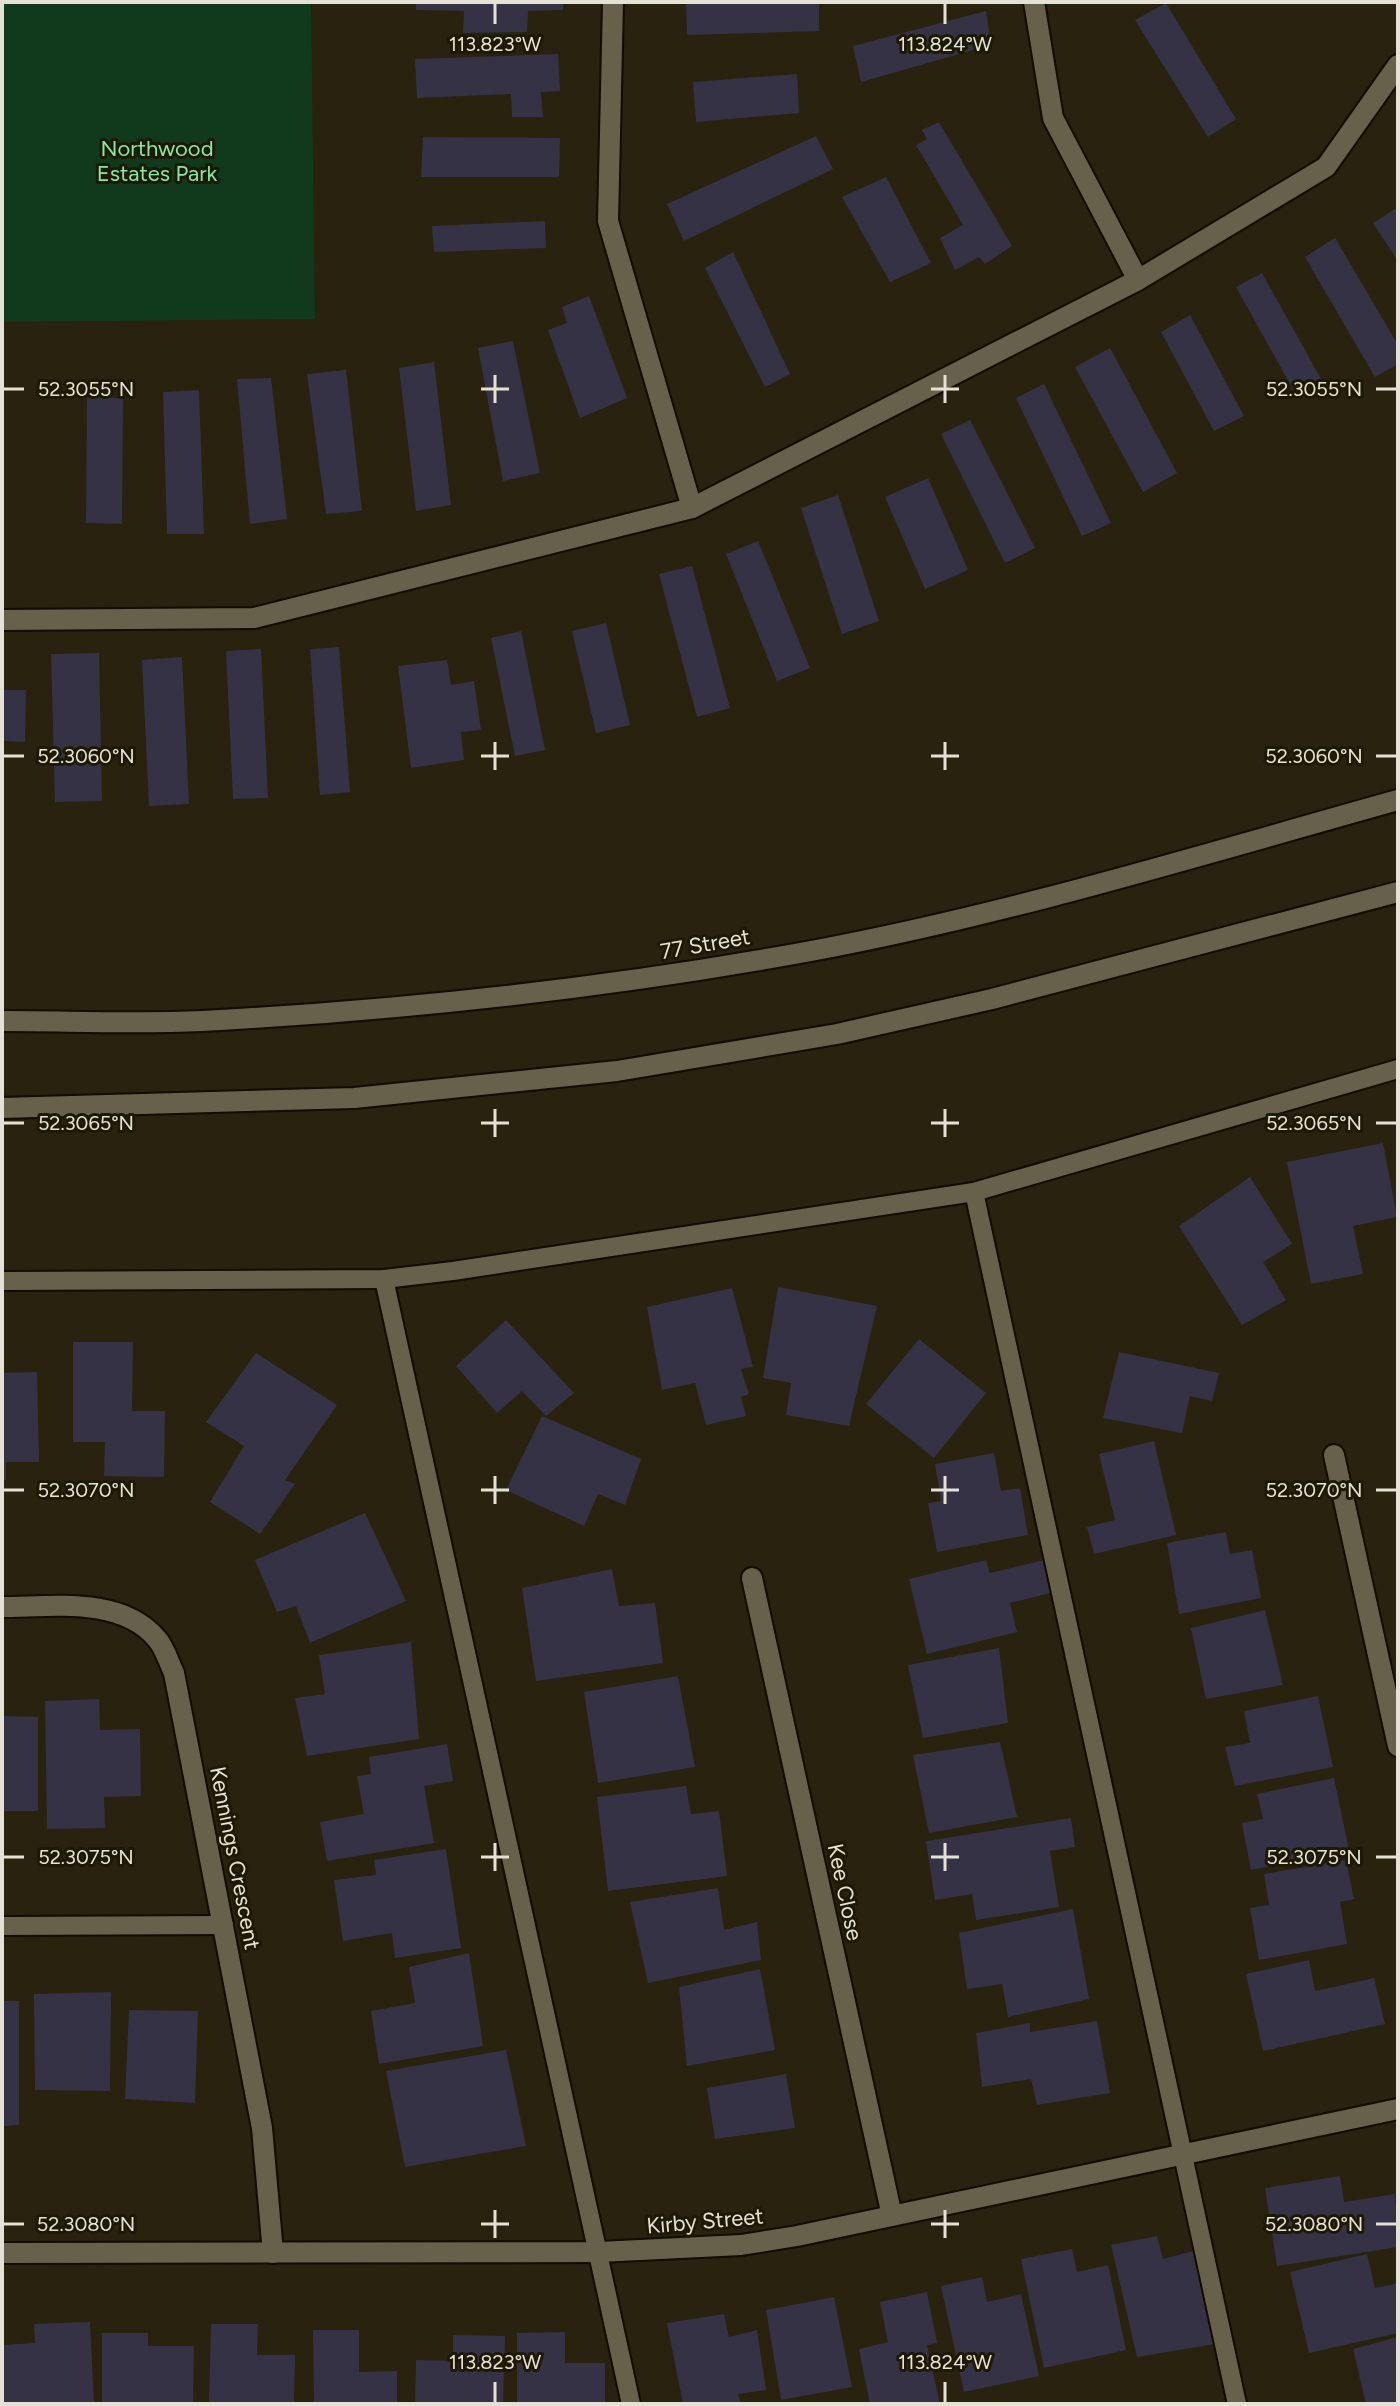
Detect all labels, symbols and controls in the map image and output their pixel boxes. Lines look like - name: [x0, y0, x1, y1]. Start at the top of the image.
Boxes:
- text: 113.823°W: [449, 32, 541, 56]
- text: 113.824°W: [898, 32, 992, 56]
- park label: Northwood Estates Park: [97, 135, 218, 187]
- text: 52.3055°N: [38, 377, 134, 401]
- text: 52.3055°N: [1266, 377, 1362, 401]
- text: 52.3060°N: [37, 744, 135, 768]
- text: 52.3060°N: [1265, 744, 1363, 768]
- street label: 77 Street: [658, 923, 752, 965]
- text: 52.3065°N: [38, 1111, 134, 1135]
- text: 52.3065°N: [1266, 1111, 1362, 1135]
- text: 52.3070°N: [38, 1478, 134, 1502]
- text: 52.3070°N: [1266, 1478, 1362, 1502]
- street label: Kennings Crescent: [204, 1764, 266, 1952]
- street label: Kee Close: [822, 1841, 868, 1943]
- text: 52.3075°N: [38, 1845, 134, 1869]
- text: 52.3075°N: [1266, 1845, 1362, 1869]
- street label: Kirby Street: [645, 2202, 765, 2240]
- text: 52.3080°N: [37, 2212, 135, 2236]
- text: 52.3080°N: [1265, 2212, 1363, 2236]
- text: 113.823°W: [449, 2350, 541, 2374]
- text: 113.824°W: [898, 2350, 992, 2374]

